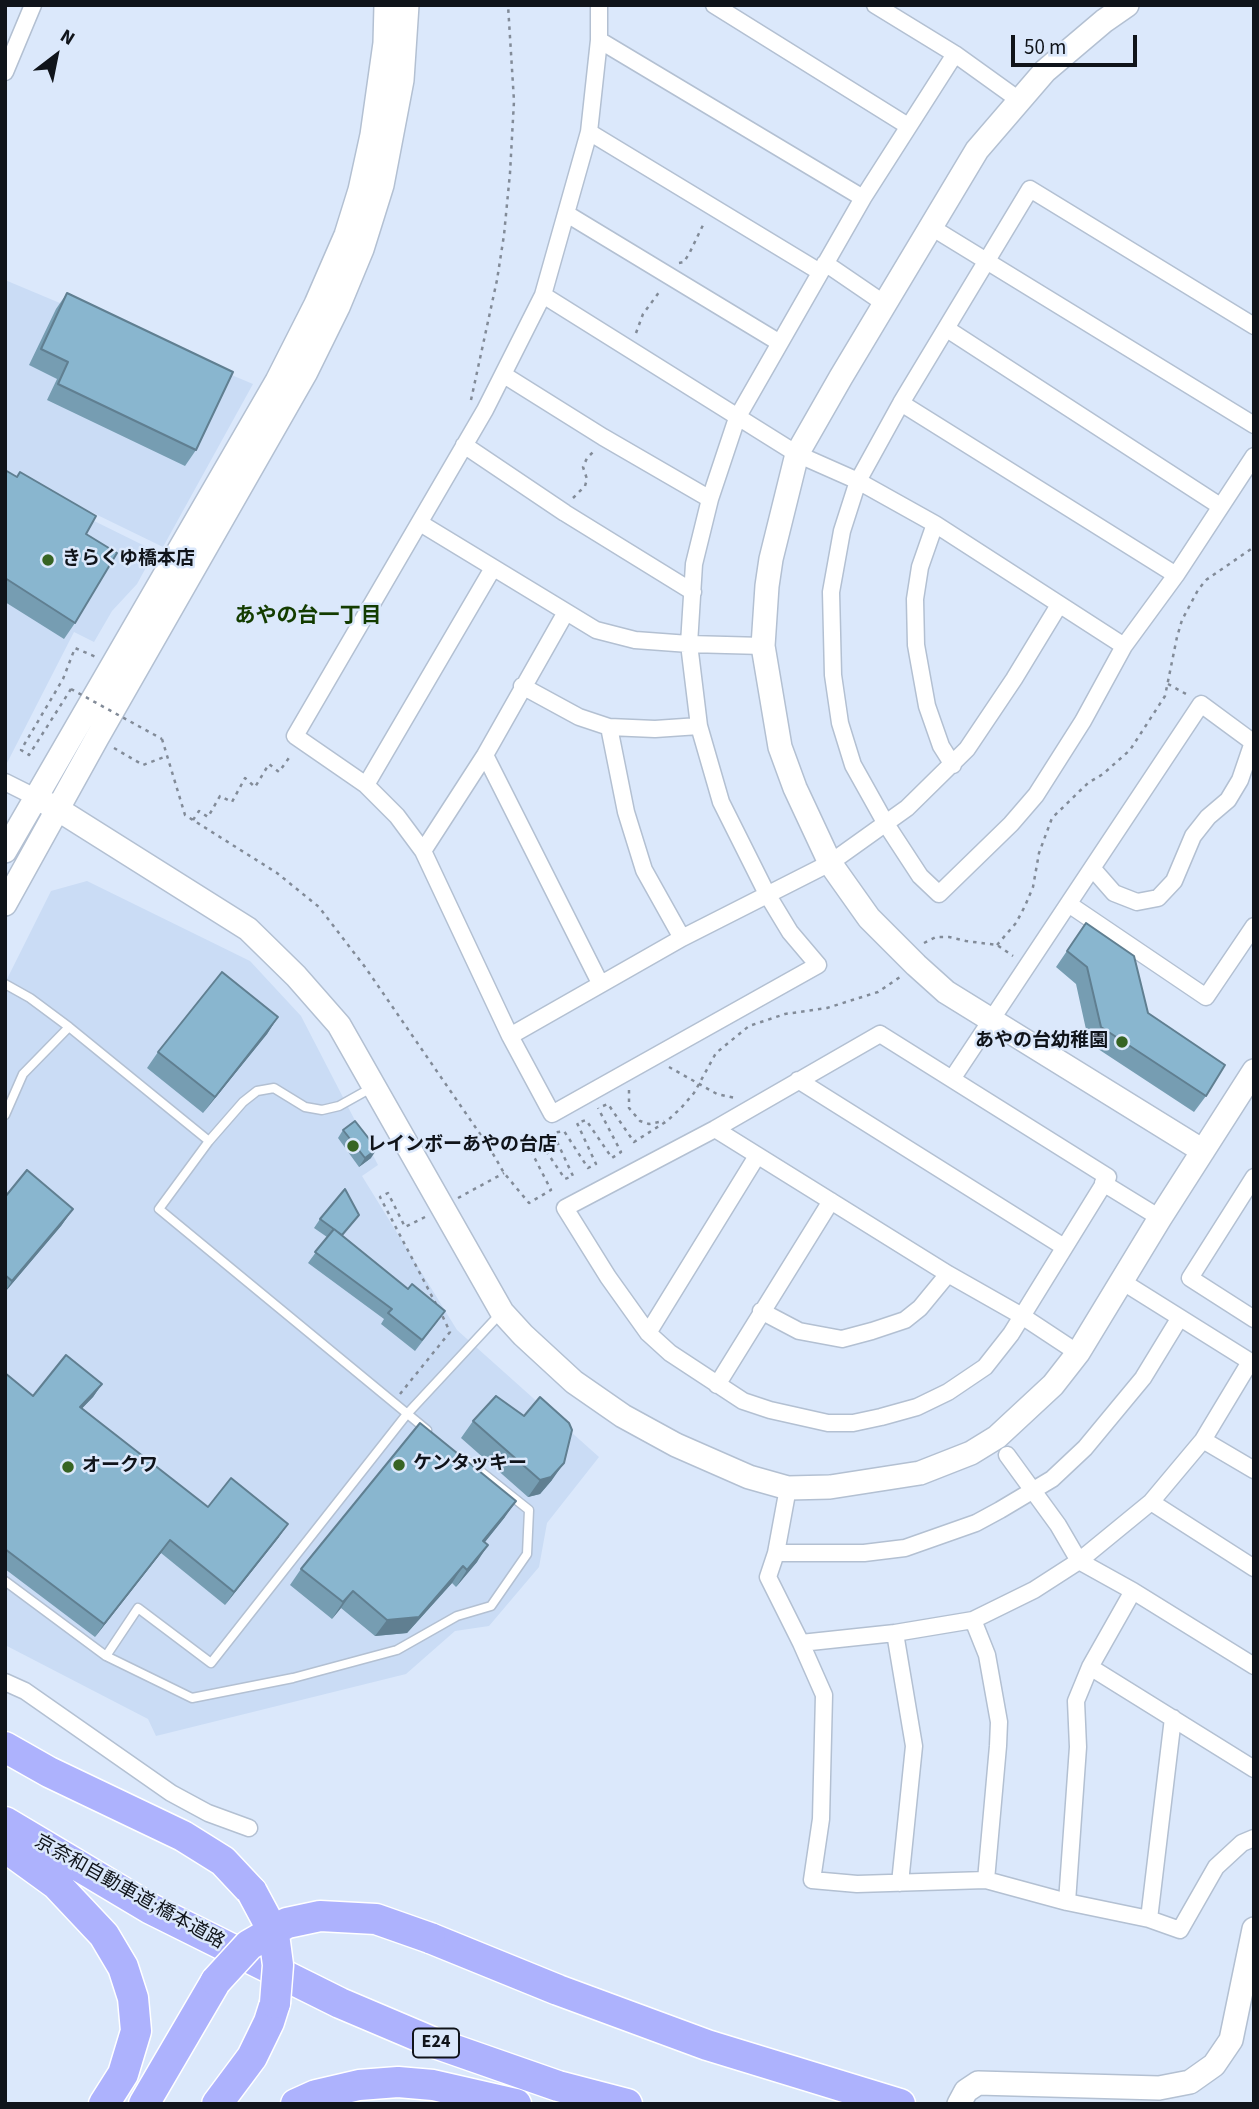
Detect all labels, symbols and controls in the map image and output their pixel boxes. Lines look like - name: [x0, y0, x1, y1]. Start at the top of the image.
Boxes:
- north arrow: [21, 21, 91, 91]
- scale bar: [1014, 21, 1140, 65]
- text: N: [55, 23, 80, 53]
- text: 50 m: [1024, 32, 1066, 62]
- place label: きらくゆ橋本店: [62, 549, 195, 571]
- marker: きらくゆ橋本店: [40, 552, 56, 568]
- district label: あやの台一丁目: [235, 604, 381, 630]
- place label: あやの台幼稚園: [975, 1031, 1108, 1053]
- marker: あやの台幼稚園: [1114, 1034, 1130, 1050]
- place label: レインボーあやの台店: [367, 1135, 557, 1157]
- marker: レインボーあやの台店: [345, 1138, 361, 1154]
- place label: ケンタッキー: [413, 1454, 527, 1476]
- place label: オークワ: [82, 1456, 158, 1478]
- marker: ケンタッキー: [391, 1457, 407, 1473]
- marker: オークワ: [60, 1459, 76, 1475]
- street label: 京奈和自動車道;橋本道路: [30, 1831, 228, 1955]
- road number: E24: [413, 2028, 459, 2057]

